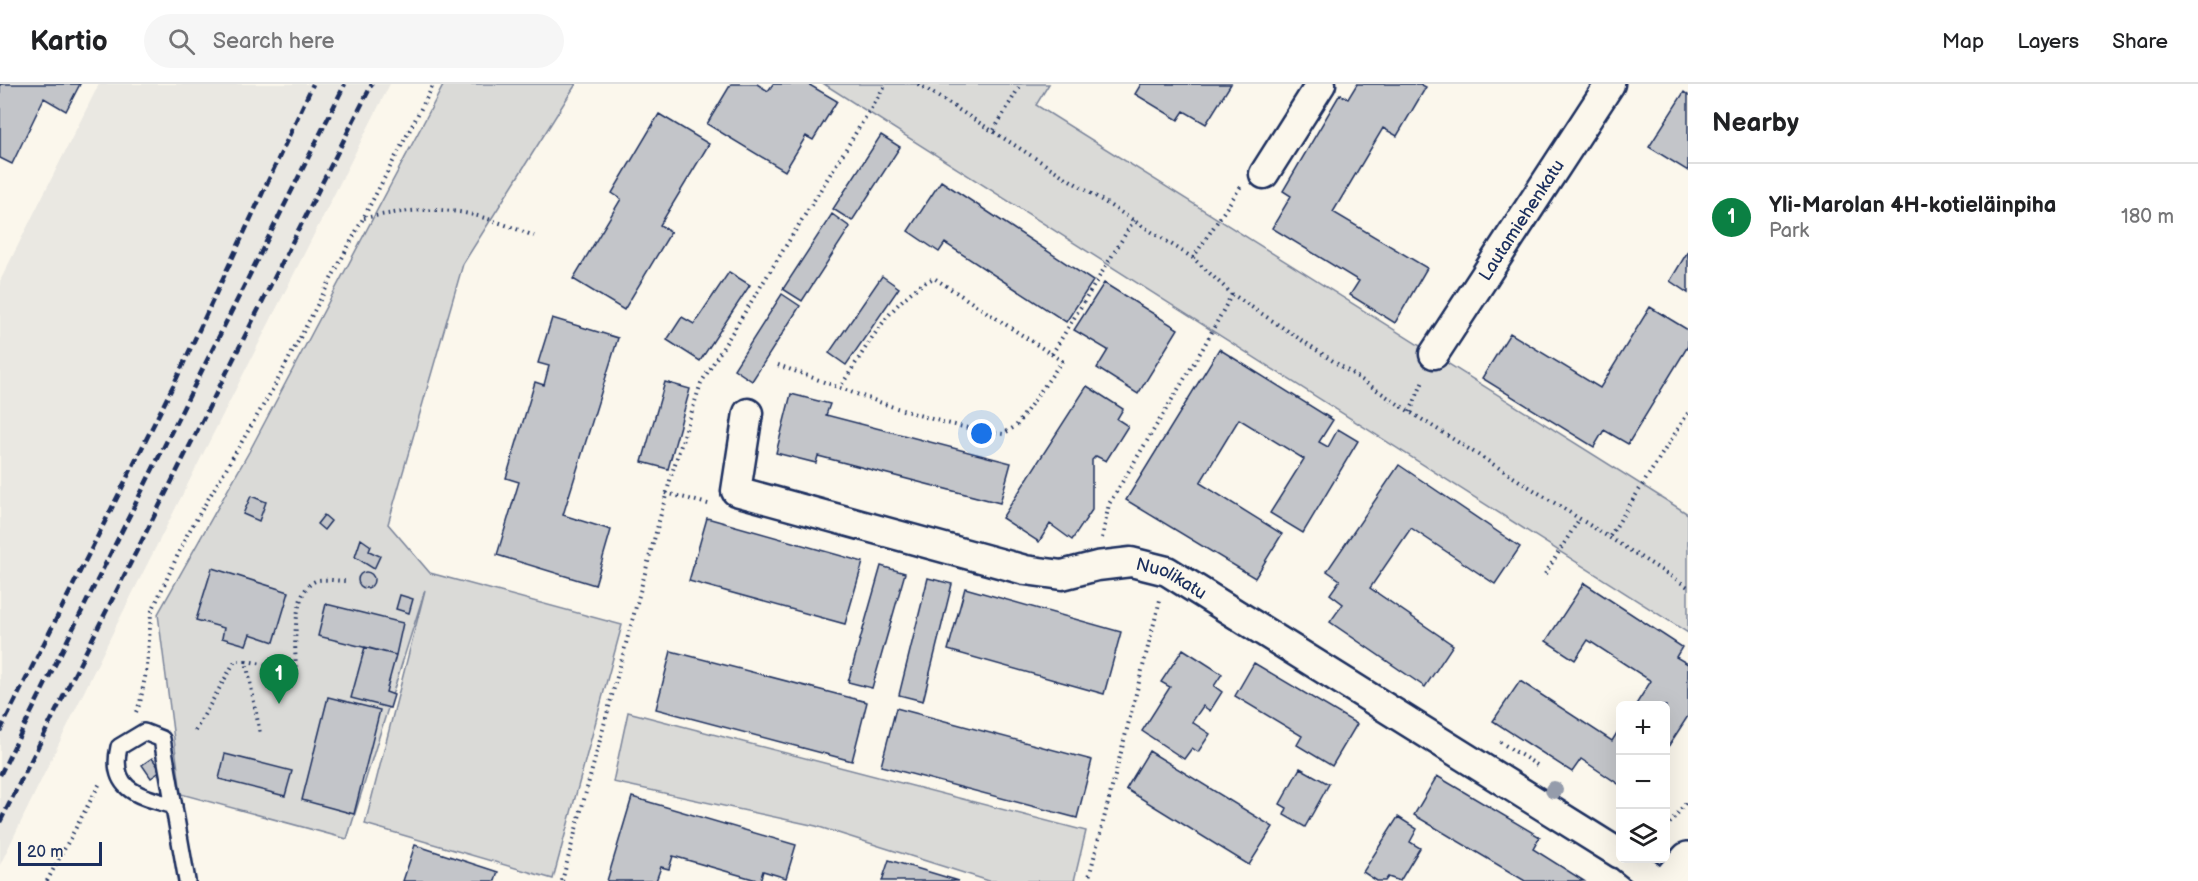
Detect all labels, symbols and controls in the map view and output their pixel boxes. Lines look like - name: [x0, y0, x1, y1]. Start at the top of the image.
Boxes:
- search box: [144, 14, 564, 68]
- text: Kartio: [30, 25, 108, 58]
- icon: search: [165, 25, 198, 58]
- text: Search here: [213, 28, 335, 55]
- text: Map: [1942, 29, 1984, 54]
- text: Layers: [2017, 29, 2079, 54]
- text: Share: [2112, 29, 2168, 54]
- text: Nearby: [1712, 108, 1799, 139]
- street label: Lautamiehenkatu: [1474, 156, 1568, 284]
- text: Yli-Marolan 4H-kotieläinpiha: [1769, 192, 2056, 219]
- text: 1: [1727, 205, 1736, 229]
- text: 180 m: [2121, 205, 2174, 229]
- text: Park: [1769, 219, 1809, 243]
- your location: [967, 419, 996, 448]
- street label: Nuolikatu: [1134, 553, 1211, 604]
- pin: 1: [260, 654, 298, 704]
- map controls: [1616, 701, 1670, 863]
- button: +: [1616, 701, 1670, 755]
- button: −: [1616, 755, 1670, 809]
- button: layers: [1616, 809, 1670, 863]
- scale bar: [18, 839, 102, 866]
- text: 20 m: [27, 843, 63, 862]

